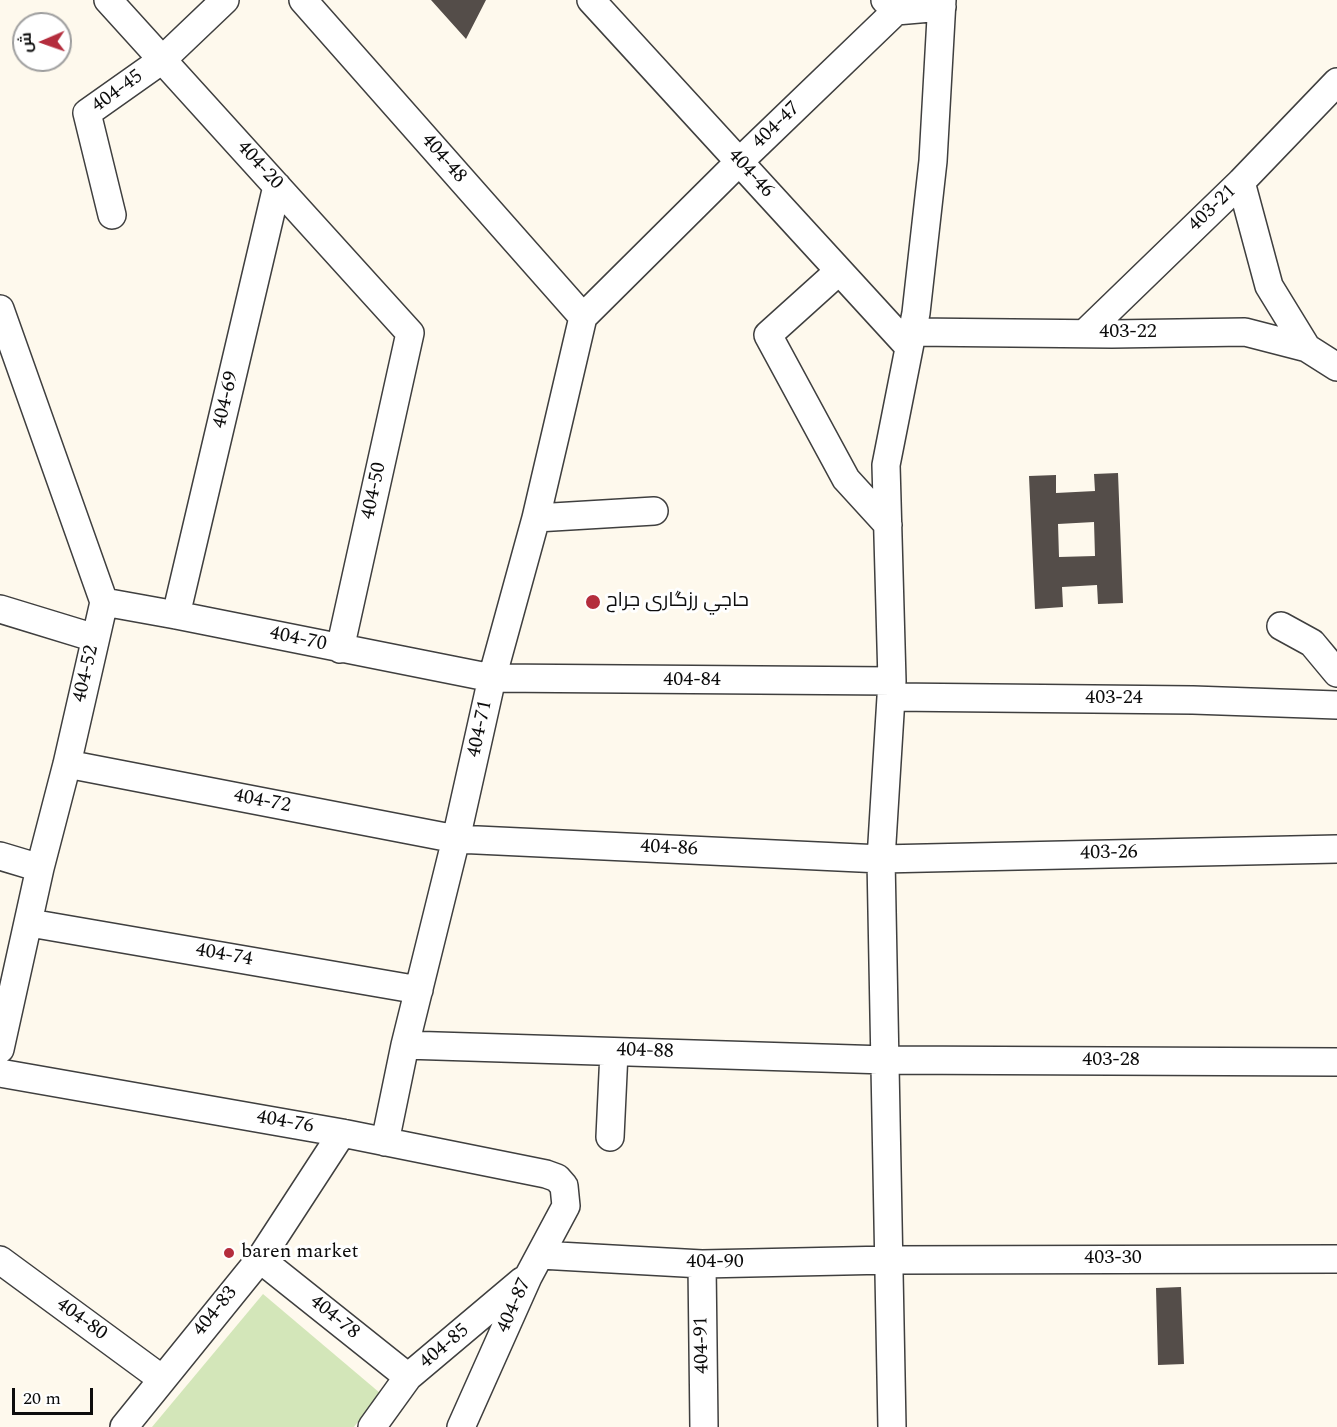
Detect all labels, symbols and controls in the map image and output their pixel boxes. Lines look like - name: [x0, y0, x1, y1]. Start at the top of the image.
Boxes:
- north arrow: [12, 12, 72, 72]
- text: ش: [14, 32, 38, 53]
- street label: 404-45: [88, 65, 148, 119]
- street label: 404-47: [748, 97, 806, 155]
- street label: 404-48: [415, 129, 471, 189]
- street label: 404-20: [231, 137, 287, 195]
- street label: 404-46: [722, 145, 778, 203]
- street label: 403-21: [1184, 180, 1242, 238]
- street label: 403-22: [1099, 321, 1157, 345]
- street label: 404-69: [209, 369, 245, 431]
- street label: 404-50: [357, 460, 393, 522]
- place label: حاجي رزگارى جراح: [606, 590, 749, 614]
- marker: حاجي رزگارى جراح: [584, 593, 602, 611]
- street label: 404-70: [267, 622, 329, 658]
- street label: 404-52: [69, 643, 105, 705]
- street label: 404-84: [663, 669, 721, 693]
- street label: 403-24: [1085, 687, 1143, 711]
- street label: 404-71: [463, 698, 499, 760]
- street label: 404-72: [231, 785, 293, 819]
- street label: 404-86: [640, 836, 698, 862]
- street label: 403-26: [1080, 842, 1138, 866]
- street label: 404-74: [194, 939, 254, 973]
- street label: 404-88: [616, 1039, 674, 1065]
- street label: 403-28: [1082, 1049, 1140, 1073]
- street label: 404-76: [255, 1106, 315, 1140]
- place label: baren market: [241, 1241, 359, 1265]
- marker: baren market: [222, 1246, 236, 1260]
- street label: 403-30: [1084, 1247, 1142, 1271]
- street label: 404-90: [686, 1251, 744, 1275]
- street label: 404-87: [492, 1275, 538, 1337]
- street label: 404-83: [189, 1282, 243, 1342]
- street label: 404-78: [304, 1291, 364, 1345]
- street label: 404-80: [51, 1293, 111, 1347]
- street label: 404-91: [691, 1316, 715, 1374]
- street label: 404-85: [415, 1319, 475, 1375]
- scale bar: [15, 1376, 96, 1414]
- text: 20 m: [23, 1385, 61, 1412]

